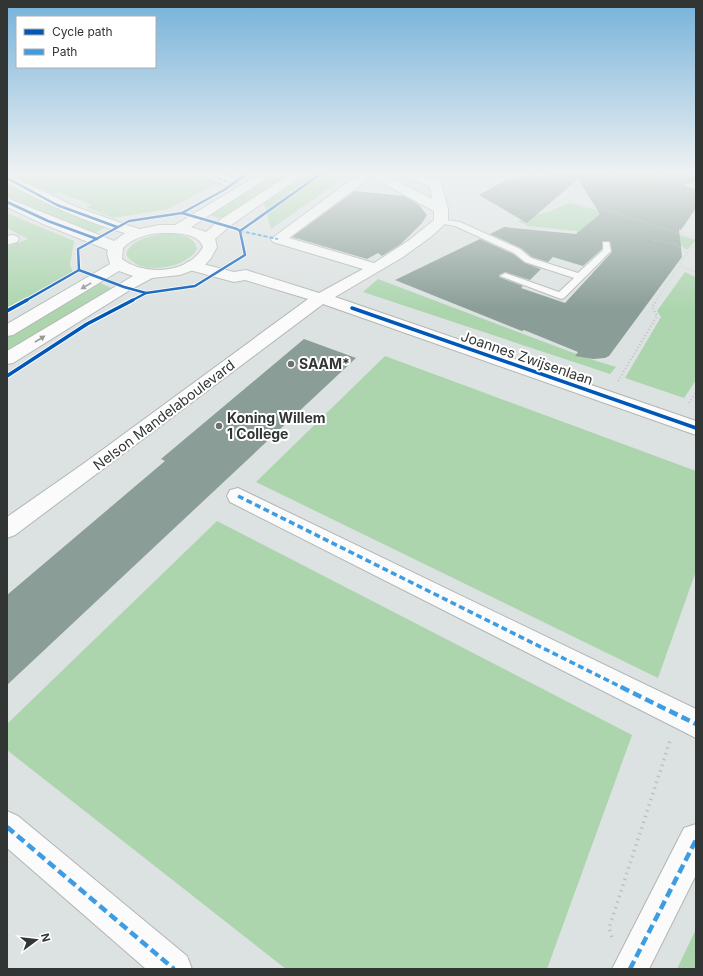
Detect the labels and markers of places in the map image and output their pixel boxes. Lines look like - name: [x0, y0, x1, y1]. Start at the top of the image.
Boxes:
- place label: SAAM*: [299, 355, 350, 372]
- marker: SAAM*: [286, 359, 296, 369]
- place label: Koning Willem 1 College: [227, 409, 326, 442]
- marker: Koning Willem 1 College: [214, 421, 224, 431]

